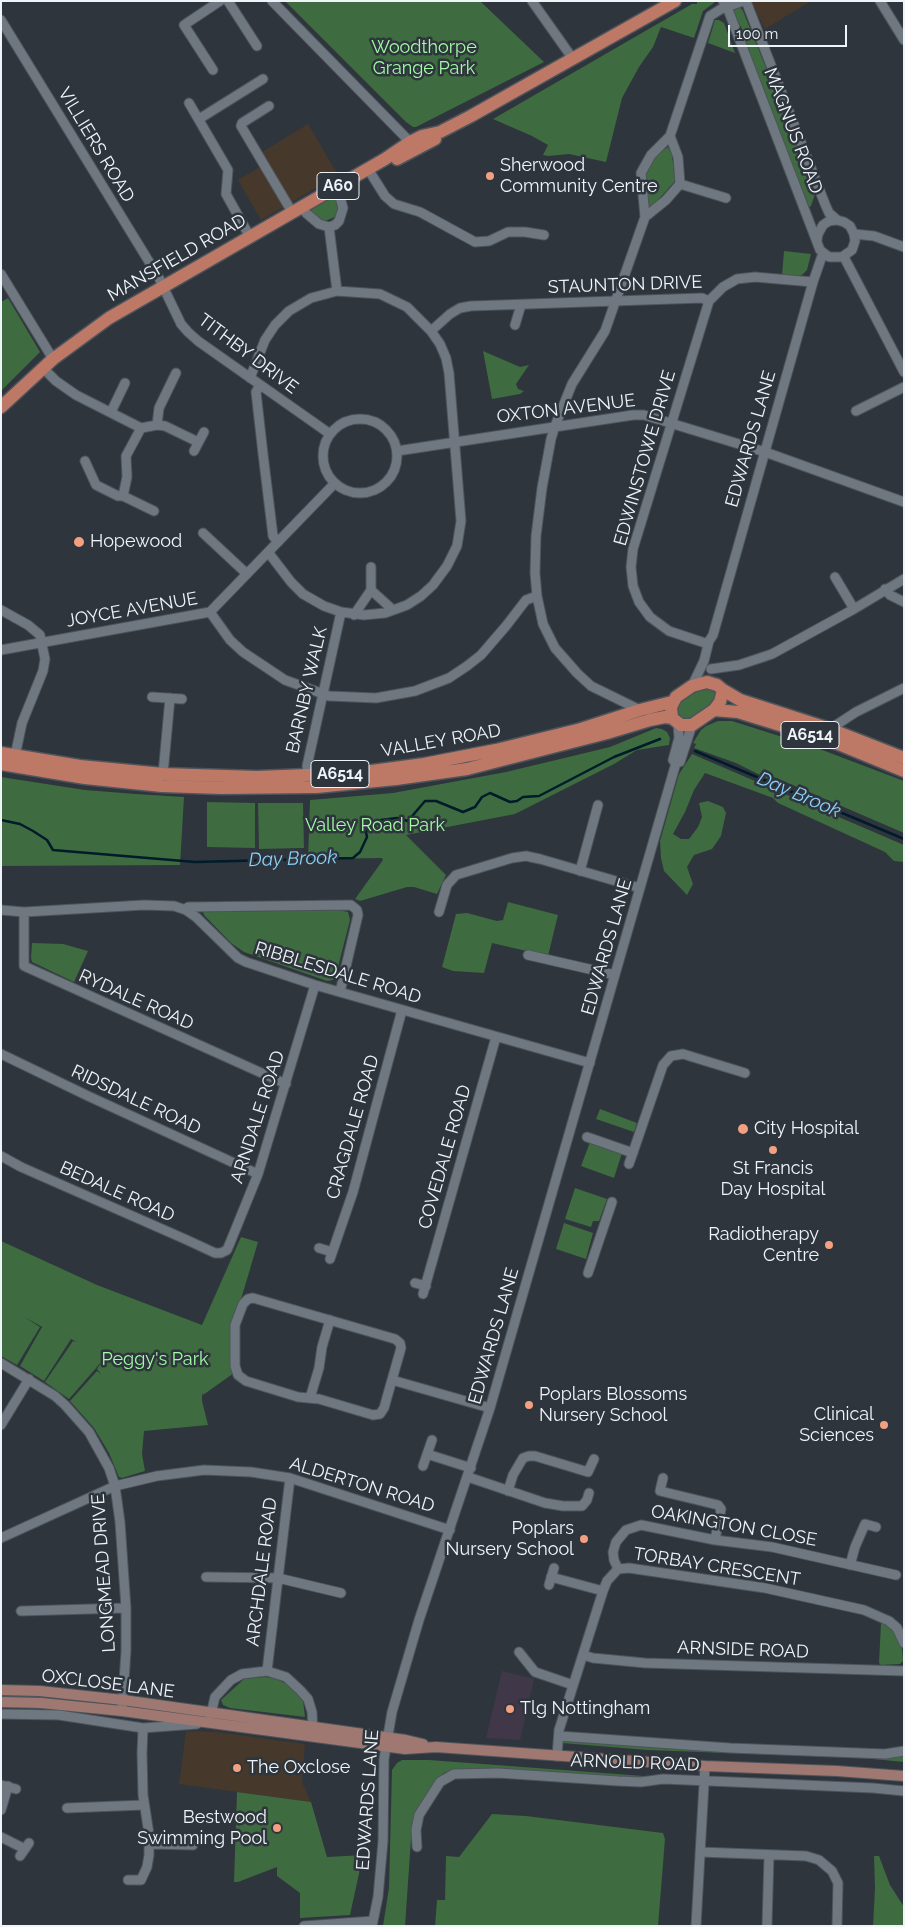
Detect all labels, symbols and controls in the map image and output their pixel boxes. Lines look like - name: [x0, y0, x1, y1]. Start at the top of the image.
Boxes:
- scale bar: [730, 15, 849, 47]
- text: 100 m: [736, 25, 778, 43]
- park label: Woodthorpe Grange Park: [371, 37, 477, 80]
- street label: MAGNUS ROAD: [759, 65, 827, 197]
- street label: VILLIERS ROAD: [53, 84, 139, 206]
- place label: Sherwood Community Centre: [500, 155, 658, 198]
- marker: Sherwood Community Centre: [484, 170, 496, 182]
- road number: A60: [317, 172, 359, 200]
- street label: MANSFIELD ROAD: [104, 209, 250, 307]
- street label: STAUNTON DRIVE: [547, 272, 703, 298]
- street label: TITHBY DRIVE: [194, 309, 302, 399]
- street label: EDWINSTOWE DRIVE: [610, 368, 680, 548]
- street label: EDWARDS LANE: [721, 368, 781, 510]
- street label: OXTON AVENUE: [495, 390, 637, 428]
- place label: Hopewood: [90, 531, 182, 553]
- marker: Hopewood: [72, 535, 86, 549]
- street label: JOYCE AVENUE: [65, 588, 199, 632]
- street label: BARNBY WALK: [282, 625, 332, 755]
- street label: VALLEY ROAD: [379, 720, 503, 762]
- road number: A6514: [781, 722, 839, 748]
- road number: A6514: [311, 761, 369, 788]
- water label: Day Brook: [754, 767, 844, 823]
- park label: Valley Road Park: [305, 815, 445, 837]
- water label: Day Brook: [248, 846, 338, 872]
- street label: EDWARDS LANE: [577, 876, 637, 1018]
- street label: RIBBLESDALE ROAD: [252, 937, 424, 1009]
- street label: RYDALE ROAD: [75, 965, 197, 1035]
- street label: ARNDALE ROAD: [226, 1048, 290, 1186]
- street label: CRAGDALE ROAD: [322, 1052, 384, 1202]
- street label: RIDSDALE ROAD: [68, 1061, 204, 1139]
- street label: COVEDALE ROAD: [414, 1082, 476, 1232]
- place label: City Hospital: [754, 1118, 859, 1140]
- marker: City Hospital: [736, 1122, 750, 1136]
- marker: St Francis Day Hospital: [767, 1144, 779, 1156]
- street label: BEDALE ROAD: [56, 1157, 178, 1227]
- place label: St Francis Day Hospital: [721, 1158, 825, 1200]
- place label: Radiotherapy Centre: [708, 1224, 819, 1266]
- marker: Radiotherapy Centre: [823, 1239, 835, 1251]
- street label: EDWARDS LANE: [464, 1265, 524, 1407]
- park label: Peggy's Park: [101, 1349, 209, 1371]
- place label: Poplars Blossoms Nursery School: [539, 1384, 687, 1426]
- marker: Poplars Blossoms Nursery School: [523, 1399, 535, 1411]
- place label: Clinical Sciences: [799, 1404, 874, 1446]
- marker: Clinical Sciences: [878, 1419, 890, 1431]
- street label: ALDERTON ROAD: [287, 1453, 437, 1517]
- street label: LONGMEAD DRIVE: [88, 1493, 120, 1653]
- street label: ARCHDALE ROAD: [242, 1496, 282, 1648]
- street label: OAKINGTON CLOSE: [649, 1501, 819, 1551]
- place label: Poplars Nursery School: [446, 1518, 574, 1560]
- marker: Poplars Nursery School: [578, 1533, 590, 1545]
- street label: TORBAY CRESCENT: [632, 1543, 802, 1591]
- street label: ARNSIDE ROAD: [677, 1637, 809, 1663]
- street label: OXCLOSE LANE: [40, 1665, 176, 1703]
- place label: Tlg Nottingham: [520, 1698, 650, 1720]
- marker: Tlg Nottingham: [504, 1703, 516, 1715]
- street label: EDWARDS LANE: [352, 1729, 384, 1871]
- street label: ARNOLD ROAD: [570, 1750, 700, 1776]
- place label: The Oxclose: [247, 1757, 350, 1779]
- marker: The Oxclose: [231, 1762, 243, 1774]
- place label: Bestwood Swimming Pool: [137, 1807, 267, 1850]
- marker: Bestwood Swimming Pool: [271, 1822, 283, 1834]

